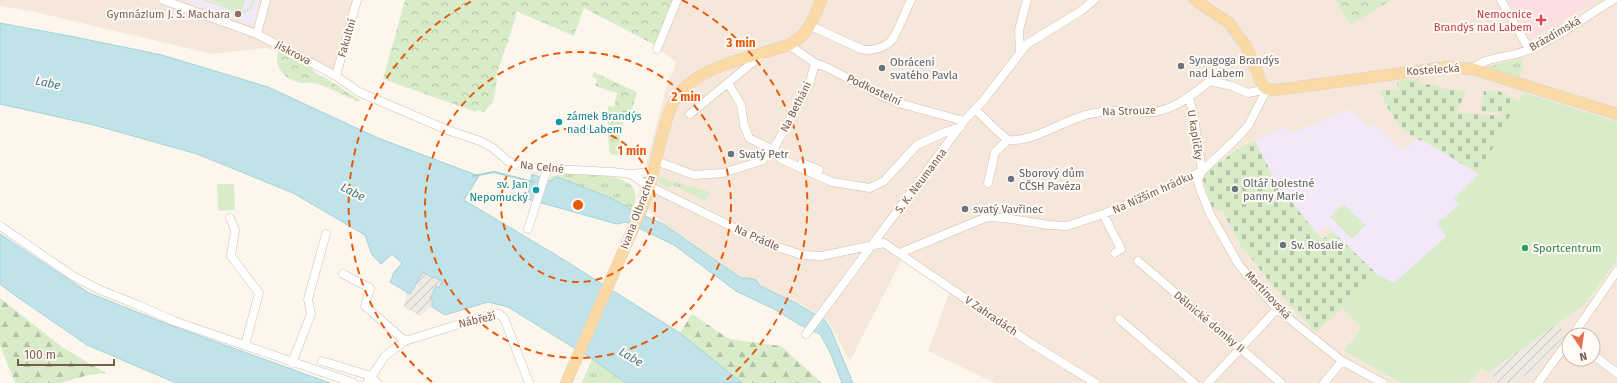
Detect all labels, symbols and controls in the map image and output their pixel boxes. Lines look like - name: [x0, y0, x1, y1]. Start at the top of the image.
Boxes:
- place label: Gymnázium J. S. Machara: [107, 8, 230, 21]
- place label: Nemocnice Brandýs nad Labem: [1434, 8, 1532, 34]
- marker: Gymnázium J. S. Machara: [233, 9, 243, 19]
- street label: Brázdimská: [1527, 14, 1583, 54]
- marker: Nemocnice Brandýs nad Labem: [1535, 14, 1547, 26]
- street label: Fakultní: [335, 17, 359, 59]
- text: 3 min: [725, 36, 756, 50]
- street label: Jiskrova: [273, 38, 313, 68]
- place label: Synagoga Brandýs nad Labem: [1189, 54, 1279, 80]
- place label: Obrácení svatého Pavla: [890, 56, 958, 82]
- marker: Synagoga Brandýs nad Labem: [1176, 61, 1186, 71]
- street label: Kostelecká: [1406, 62, 1460, 78]
- marker: Obrácení svatého Pavla: [877, 63, 887, 73]
- street label: Podkostelní: [845, 72, 903, 108]
- water label: Labe: [34, 73, 62, 93]
- street label: Na Betháni: [778, 80, 814, 134]
- text: 2 min: [671, 90, 701, 104]
- street label: Na Strouze: [1102, 104, 1156, 118]
- street label: U kapličky: [1185, 109, 1205, 162]
- place label: zámek Brandýs nad Labem: [567, 110, 642, 136]
- marker: zámek Brandýs nad Labem: [554, 117, 564, 127]
- text: 1 min: [618, 144, 646, 158]
- street label: S. K. Neumanna: [892, 146, 950, 216]
- place label: Svatý Petr: [739, 148, 789, 161]
- marker: Svatý Petr: [726, 149, 736, 159]
- street label: Na Celné: [519, 158, 565, 176]
- place label: Sborový dům CČSH Pavéza: [1019, 167, 1084, 193]
- street label: Na Nižším hrádku: [1111, 169, 1195, 217]
- street label: Ivana Olbrachta: [618, 173, 658, 251]
- marker: Sborový dům CČSH Pavéza: [1006, 174, 1016, 184]
- place label: Oltář bolestné panny Marie: [1243, 177, 1315, 203]
- place label: sv. Jan Nepomucký: [469, 178, 529, 204]
- water label: Labe: [338, 180, 368, 204]
- marker: Oltář bolestné panny Marie: [1230, 184, 1240, 194]
- marker: sv. Jan Nepomucký: [531, 185, 541, 195]
- centre of rings: [571, 198, 585, 212]
- place label: svatý Vavřinec: [973, 203, 1043, 216]
- marker: svatý Vavřinec: [960, 204, 970, 214]
- street label: Na Prádle: [732, 222, 782, 254]
- place label: Sv. Rosalie: [1291, 239, 1344, 252]
- marker: Sv. Rosalie: [1278, 240, 1288, 250]
- place label: Sportcentrum: [1533, 242, 1602, 255]
- marker: Sportcentrum: [1520, 243, 1530, 253]
- street label: Martinovská: [1243, 268, 1293, 322]
- street label: Dělnické domky II: [1171, 289, 1247, 355]
- street label: V Zahradách: [962, 294, 1020, 338]
- street label: Nábřeží: [457, 309, 497, 331]
- north arrow: [1561, 327, 1601, 367]
- scale bar: [18, 341, 114, 367]
- water label: Labe: [616, 344, 646, 370]
- text: 100 m: [24, 348, 56, 362]
- text: N: [1578, 349, 1588, 363]

